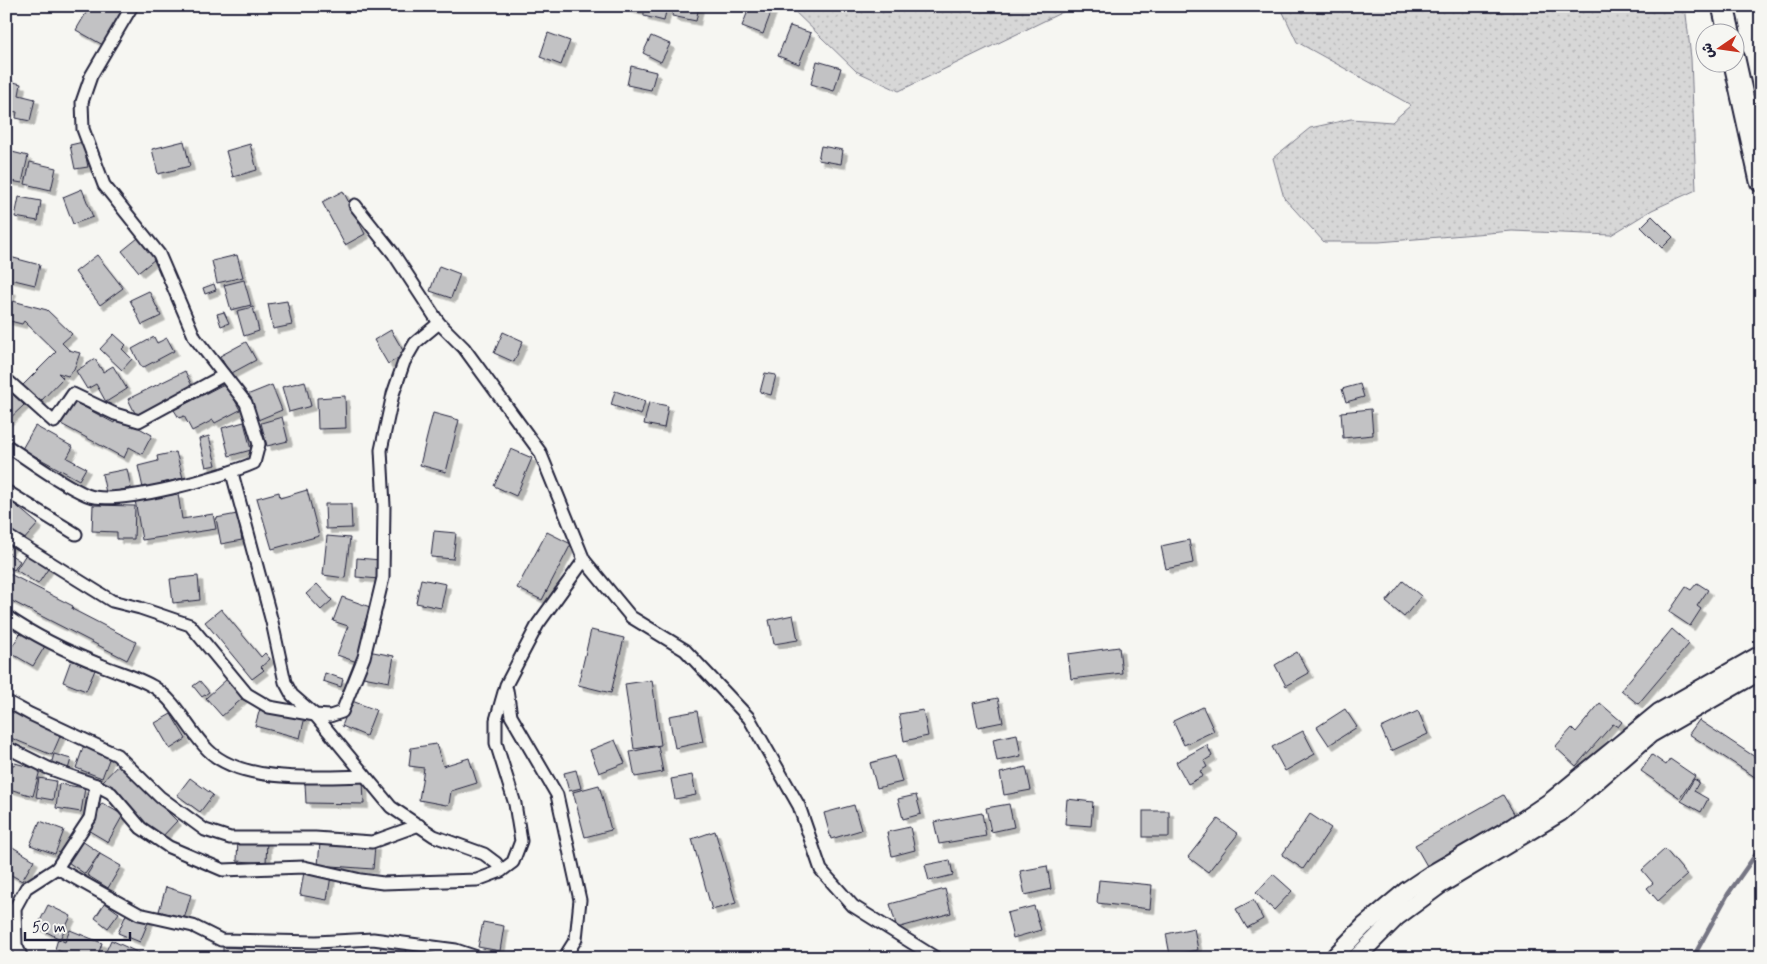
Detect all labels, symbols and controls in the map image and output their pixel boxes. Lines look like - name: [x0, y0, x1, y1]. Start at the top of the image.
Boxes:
- north arrow: [1694, 22, 1744, 72]
- text: ش: [1698, 41, 1719, 60]
- scale bar: [25, 909, 130, 941]
- text: 50 m: [32, 918, 66, 938]

